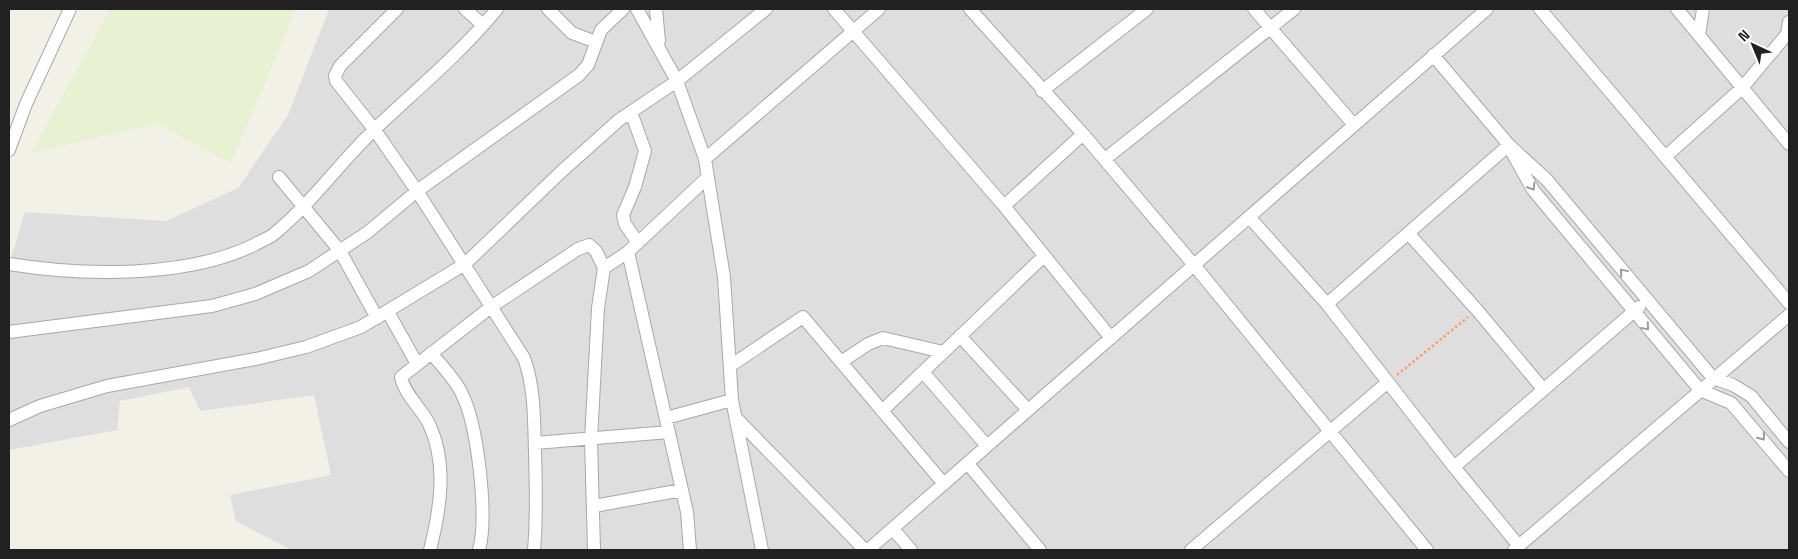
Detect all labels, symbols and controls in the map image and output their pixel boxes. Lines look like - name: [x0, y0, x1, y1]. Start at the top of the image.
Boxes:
- north arrow: [1728, 20, 1778, 70]
- text: N: [1734, 26, 1754, 45]
- one-way arrow: [1526, 182, 1536, 191]
- one-way arrow: [1620, 269, 1629, 278]
- one-way arrow: [1641, 321, 1650, 330]
- one-way arrow: [1756, 432, 1765, 441]

